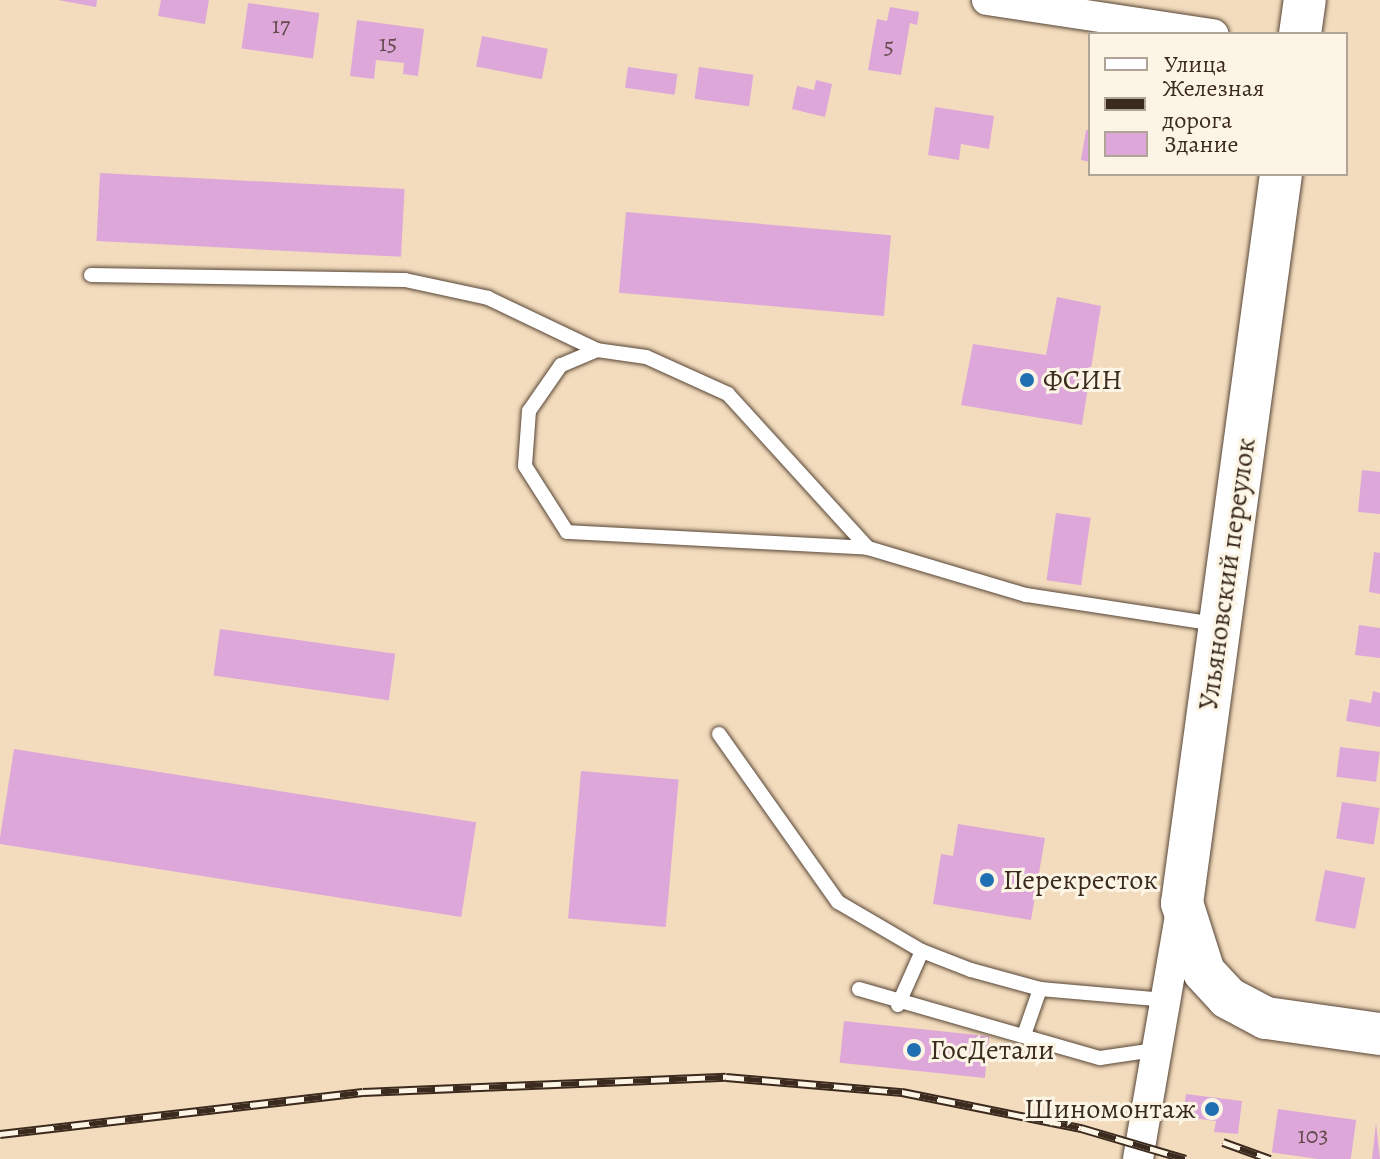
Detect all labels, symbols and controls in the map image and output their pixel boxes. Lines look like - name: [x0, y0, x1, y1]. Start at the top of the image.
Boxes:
- house number: 17: [272, 12, 290, 40]
- house number: 15: [379, 30, 397, 58]
- legend: [1088, 32, 1348, 176]
- house number: 5: [884, 33, 894, 61]
- text: Улица: [1164, 48, 1227, 80]
- text: Железная дорога: [1162, 72, 1264, 136]
- text: Здание: [1164, 128, 1239, 160]
- place label: ФСИН: [1043, 363, 1122, 397]
- marker: ФСИН: [1018, 371, 1036, 389]
- street label: Ульяновский переулок: [1191, 436, 1263, 712]
- place label: Перекресток: [1003, 863, 1158, 897]
- marker: Перекресток: [978, 871, 996, 889]
- place label: ГосДетали: [930, 1033, 1054, 1067]
- marker: ГосДетали: [905, 1041, 923, 1059]
- place label: Шиномонтаж: [1024, 1092, 1196, 1126]
- marker: Шиномонтаж: [1203, 1100, 1221, 1118]
- house number: 103: [1298, 1122, 1328, 1150]

